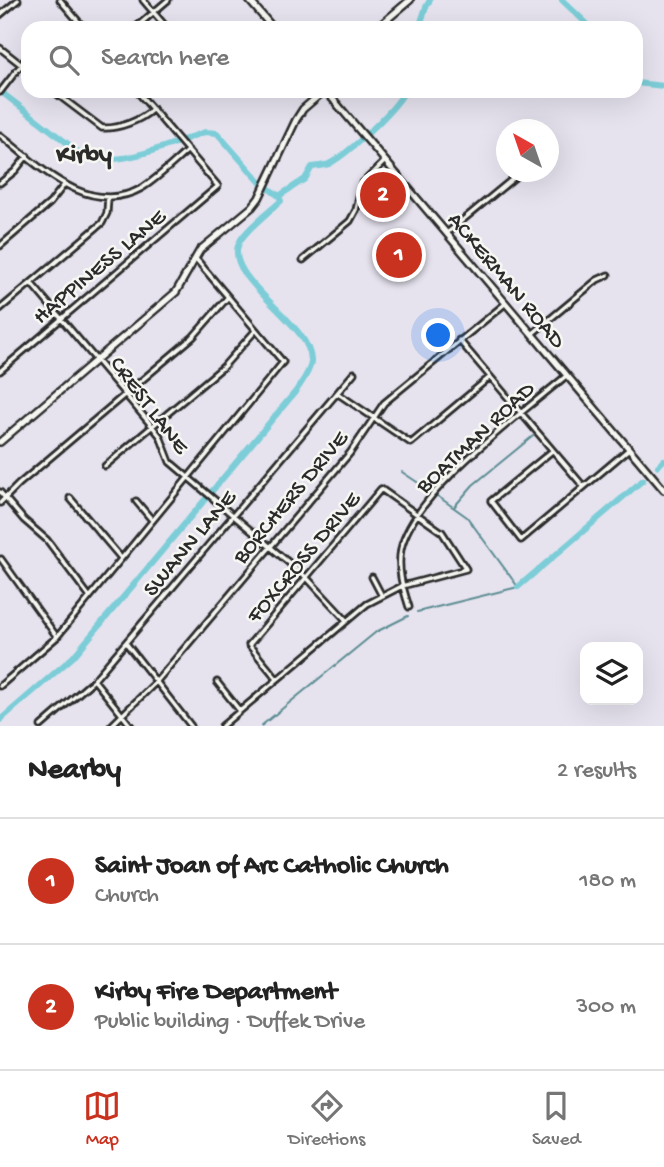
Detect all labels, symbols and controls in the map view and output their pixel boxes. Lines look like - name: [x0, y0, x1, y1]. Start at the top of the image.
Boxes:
- search box: [21, 21, 643, 98]
- icon: search: [45, 41, 83, 79]
- text: Search here: [101, 44, 229, 75]
- north arrow: [496, 119, 559, 182]
- district label: Kirby: [55, 141, 112, 172]
- pin: 2: [360, 169, 406, 221]
- street label: HAPPINESS LANE: [28, 203, 173, 331]
- street label: ACKERMAN ROAD: [440, 208, 571, 356]
- pin: 1: [376, 229, 422, 281]
- your location: [421, 318, 455, 352]
- street label: CREST LANE: [103, 352, 195, 462]
- street label: BOATMAN ROAD: [411, 376, 542, 501]
- street label: BORCHERS DRIVE: [228, 425, 356, 571]
- street label: SWANN LANE: [138, 484, 244, 603]
- street label: FOXCROSS DRIVE: [241, 486, 368, 630]
- map controls: [580, 642, 643, 705]
- button: layers: [580, 642, 643, 705]
- text: Nearby: [28, 754, 121, 789]
- text: 2 results: [557, 758, 636, 785]
- text: Saint Joan of Arc Catholic Church: [95, 852, 449, 883]
- text: 1: [46, 868, 56, 895]
- text: 180 m: [579, 868, 636, 895]
- text: Church: [95, 883, 159, 910]
- text: Kirby Fire Department: [95, 978, 337, 1009]
- text: 2: [45, 994, 57, 1021]
- text: 300 m: [576, 994, 636, 1021]
- text: Public building · Duffek Drive: [95, 1009, 365, 1036]
- tab: Map: [83, 1087, 121, 1152]
- tab: Directions: [288, 1087, 365, 1152]
- tab: Saved: [532, 1087, 581, 1152]

